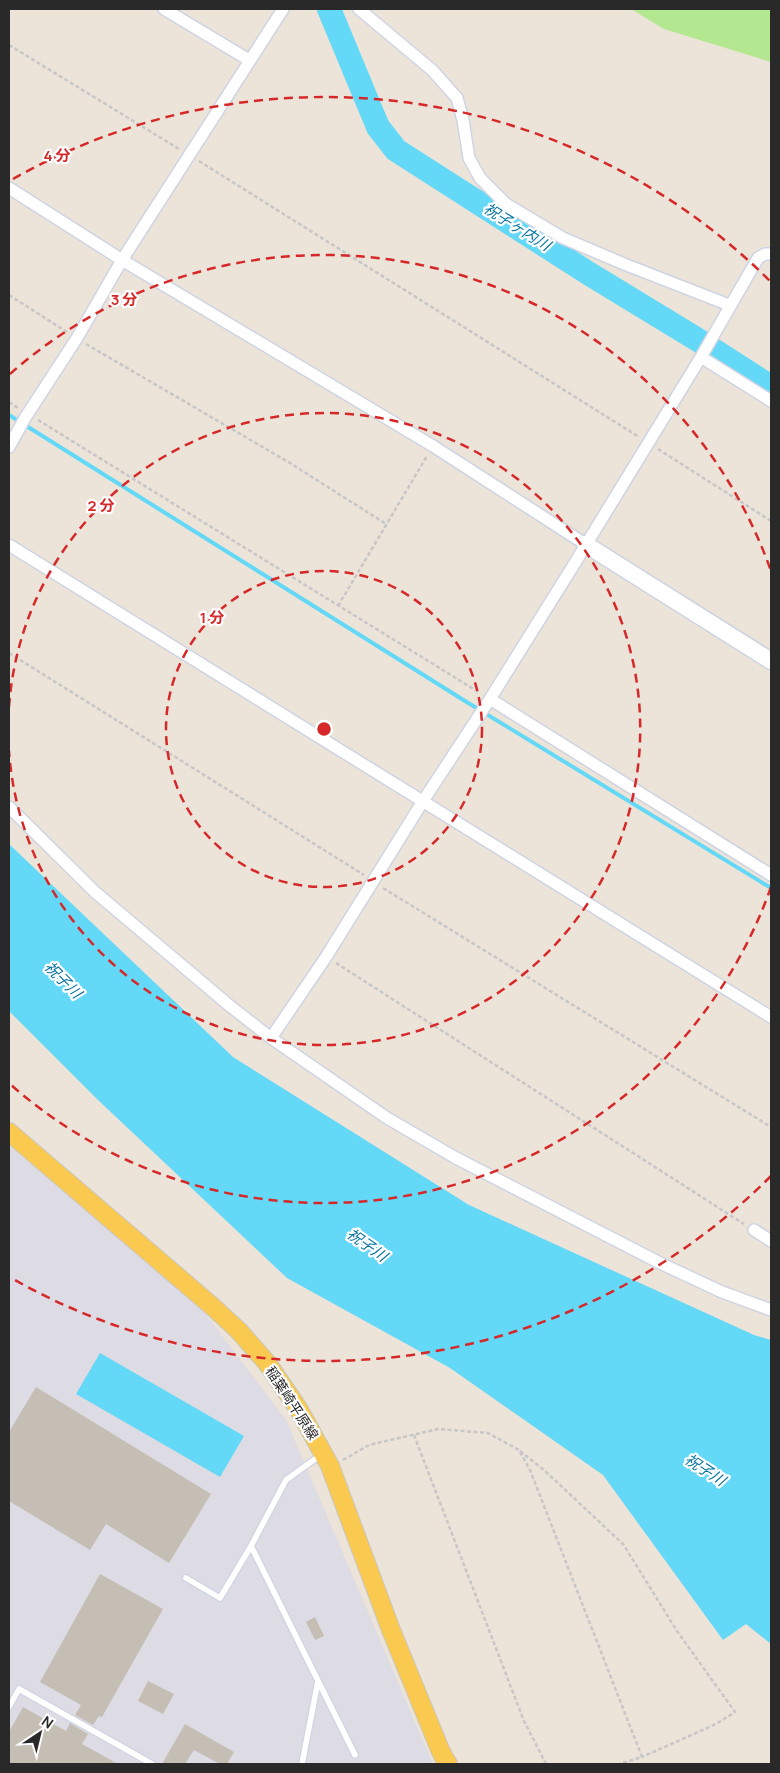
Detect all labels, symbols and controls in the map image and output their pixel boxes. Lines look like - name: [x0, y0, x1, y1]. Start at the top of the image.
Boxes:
- text: 4 分: [43, 145, 71, 166]
- water label: 祝子ヶ内川: [480, 198, 556, 256]
- text: 3 分: [111, 289, 137, 310]
- text: 2 分: [88, 495, 114, 516]
- text: 1 分: [200, 607, 224, 628]
- centre of rings: [315, 720, 333, 738]
- water label: 祝子川: [40, 956, 88, 1004]
- water label: 祝子川: [343, 1223, 393, 1267]
- street label: 稲葉崎平原線: [262, 1362, 323, 1443]
- water label: 祝子川: [681, 1449, 732, 1492]
- north arrow: [15, 1708, 65, 1758]
- text: N: [38, 1711, 57, 1733]

